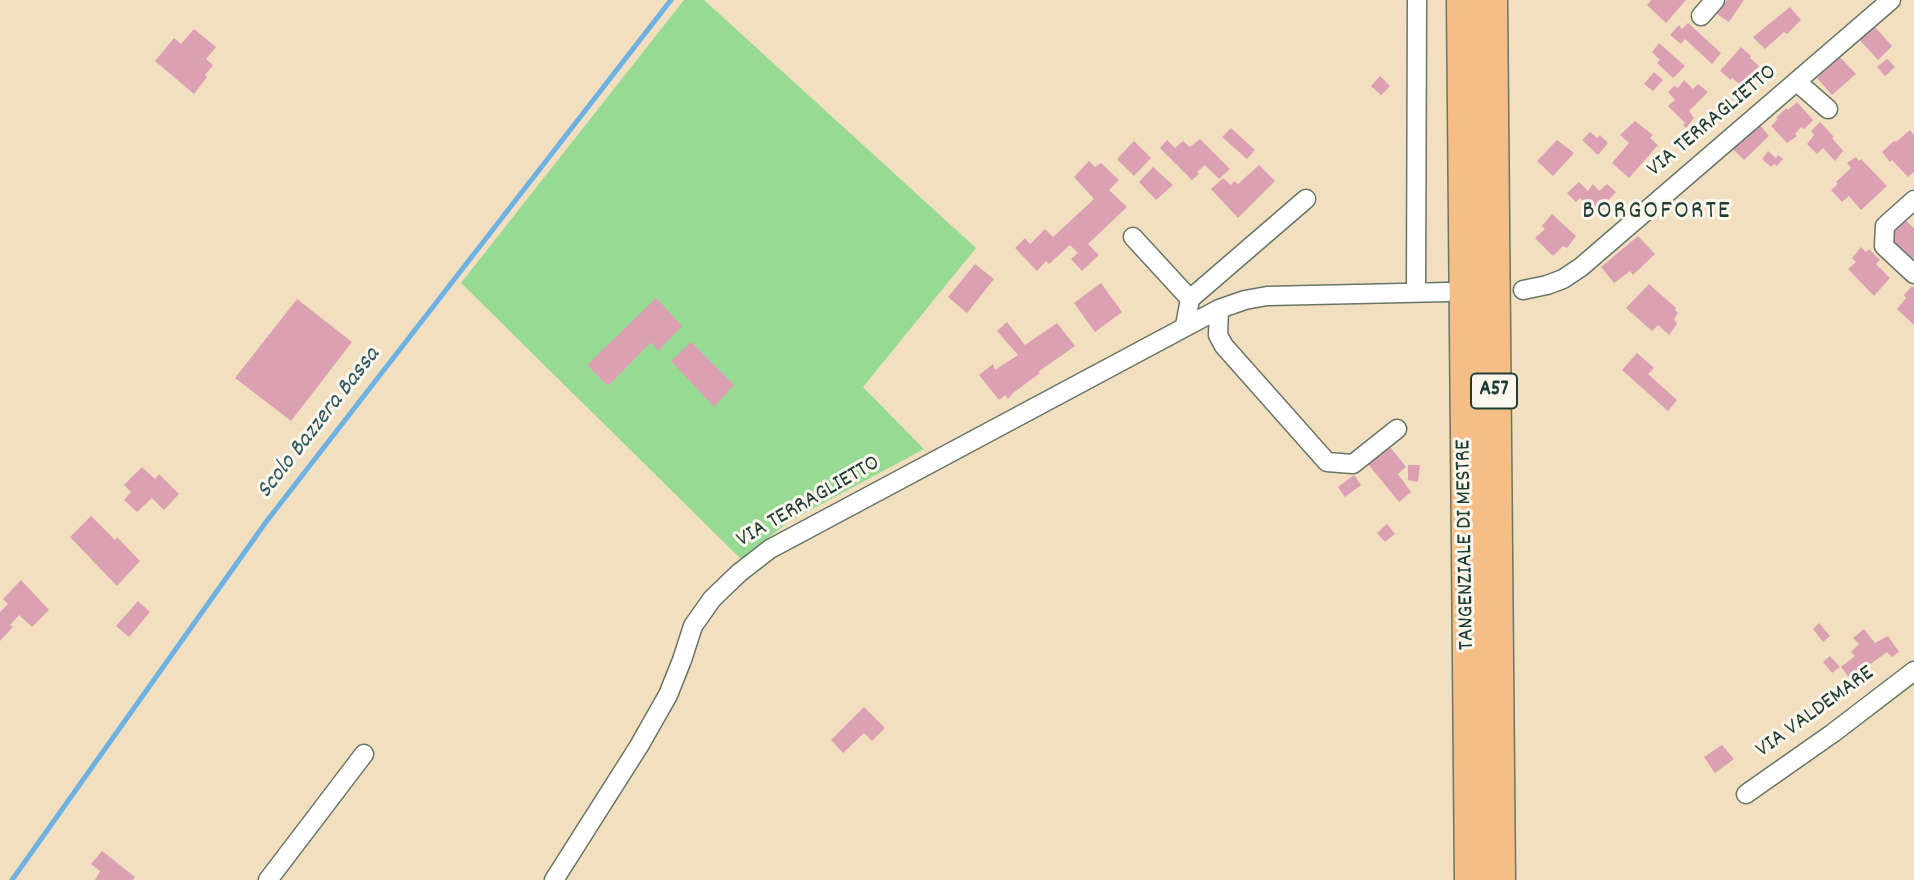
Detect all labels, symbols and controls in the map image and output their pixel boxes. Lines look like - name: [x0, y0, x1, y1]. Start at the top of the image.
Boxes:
- street label: VIA TERRAGLIETTO: [1643, 60, 1783, 184]
- district label: BORGOFORTE: [1584, 197, 1730, 229]
- water label: Scolo Bazzera Bassa: [252, 343, 388, 505]
- road number: A57: [1471, 374, 1517, 408]
- street label: TANGENZIALE DI MESTRE: [1451, 439, 1483, 651]
- street label: VIA TERRAGLIETTO: [732, 451, 886, 555]
- street label: VIA VALDEMARE: [1752, 661, 1880, 765]

